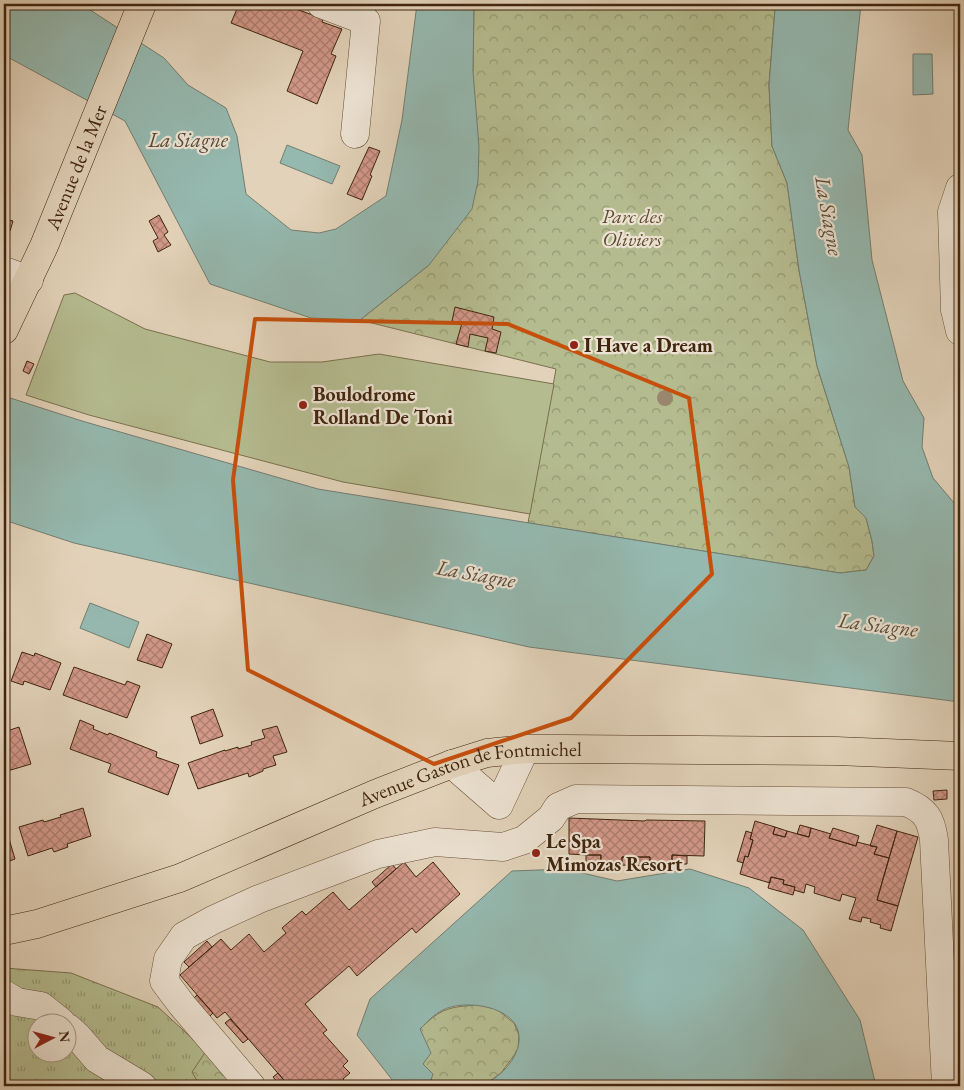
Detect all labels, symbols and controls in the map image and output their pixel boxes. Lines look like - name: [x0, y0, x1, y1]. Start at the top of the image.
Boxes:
- street label: Avenue de la Mer: [39, 101, 113, 234]
- water label: La Siagne: [147, 126, 229, 153]
- water label: La Siagne: [809, 173, 850, 258]
- park label: Parc des Oliviers: [602, 203, 663, 252]
- place label: I Have a Dream: [584, 332, 713, 358]
- marker: I Have a Dream: [568, 339, 580, 351]
- place label: Boulodrome Rolland De Toni: [313, 381, 453, 430]
- marker: Boulodrome Rolland De Toni: [297, 399, 309, 411]
- water label: La Siagne: [433, 553, 519, 594]
- water label: La Siagne: [836, 606, 920, 643]
- street label: Avenue Gaston de Fontmichel: [353, 736, 582, 813]
- place label: Le Spa Mimozas Resort: [546, 828, 683, 877]
- marker: Le Spa Mimozas Resort: [530, 847, 542, 859]
- north arrow: [28, 1012, 78, 1062]
- text: N: [55, 1030, 75, 1044]

